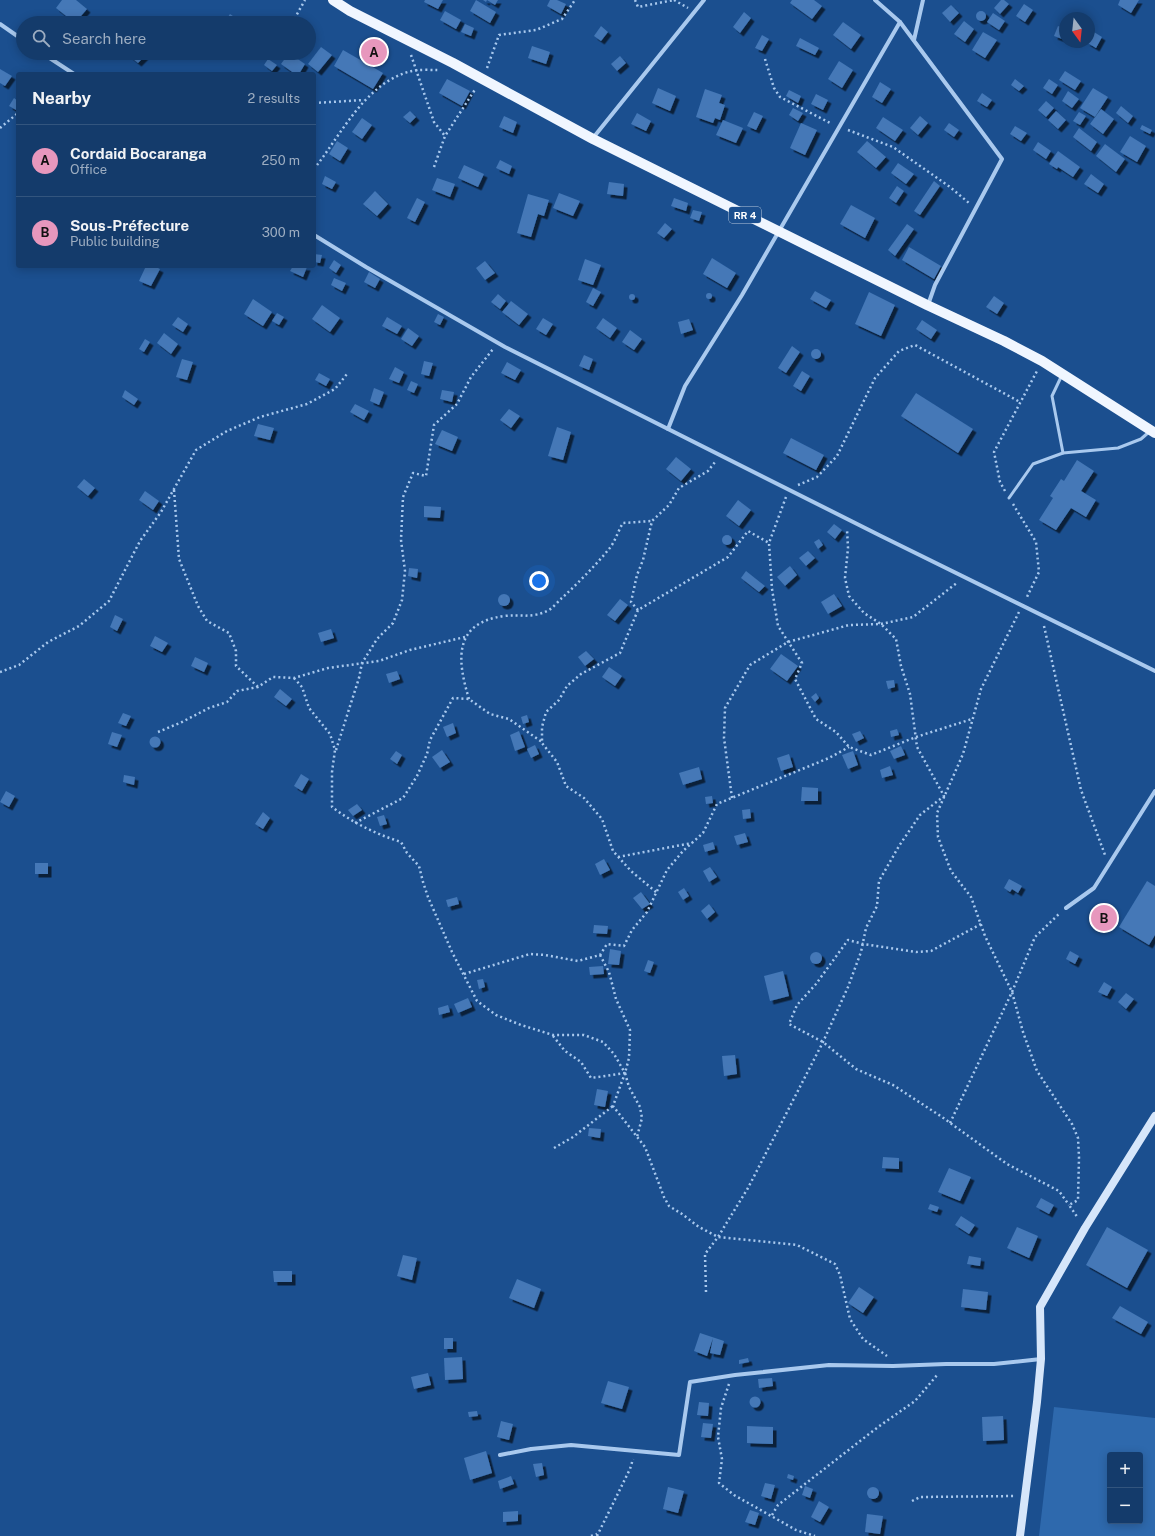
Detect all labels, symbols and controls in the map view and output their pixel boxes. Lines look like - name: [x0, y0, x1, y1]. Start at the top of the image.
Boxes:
- north arrow: [1059, 12, 1095, 48]
- search box: [16, 16, 316, 60]
- icon: search: [30, 27, 52, 49]
- text: Search here: [62, 30, 146, 47]
- pin: A: [361, 37, 387, 67]
- text: Nearby: [32, 88, 91, 108]
- text: 2 results: [248, 91, 300, 106]
- text: Cordaid Bocaranga: [70, 145, 207, 162]
- text: A: [40, 153, 50, 168]
- text: 250 m: [262, 153, 300, 168]
- text: Office: [70, 162, 107, 177]
- road number: RR 4: [729, 207, 761, 223]
- text: Sous-Préfecture: [70, 217, 189, 234]
- text: B: [41, 225, 49, 240]
- text: 300 m: [262, 225, 300, 240]
- text: Public building: [70, 234, 160, 249]
- your location: [529, 571, 549, 591]
- pin: B: [1091, 903, 1117, 933]
- map controls: [1107, 1452, 1143, 1524]
- button: +: [1107, 1452, 1143, 1488]
- button: −: [1107, 1488, 1143, 1524]

